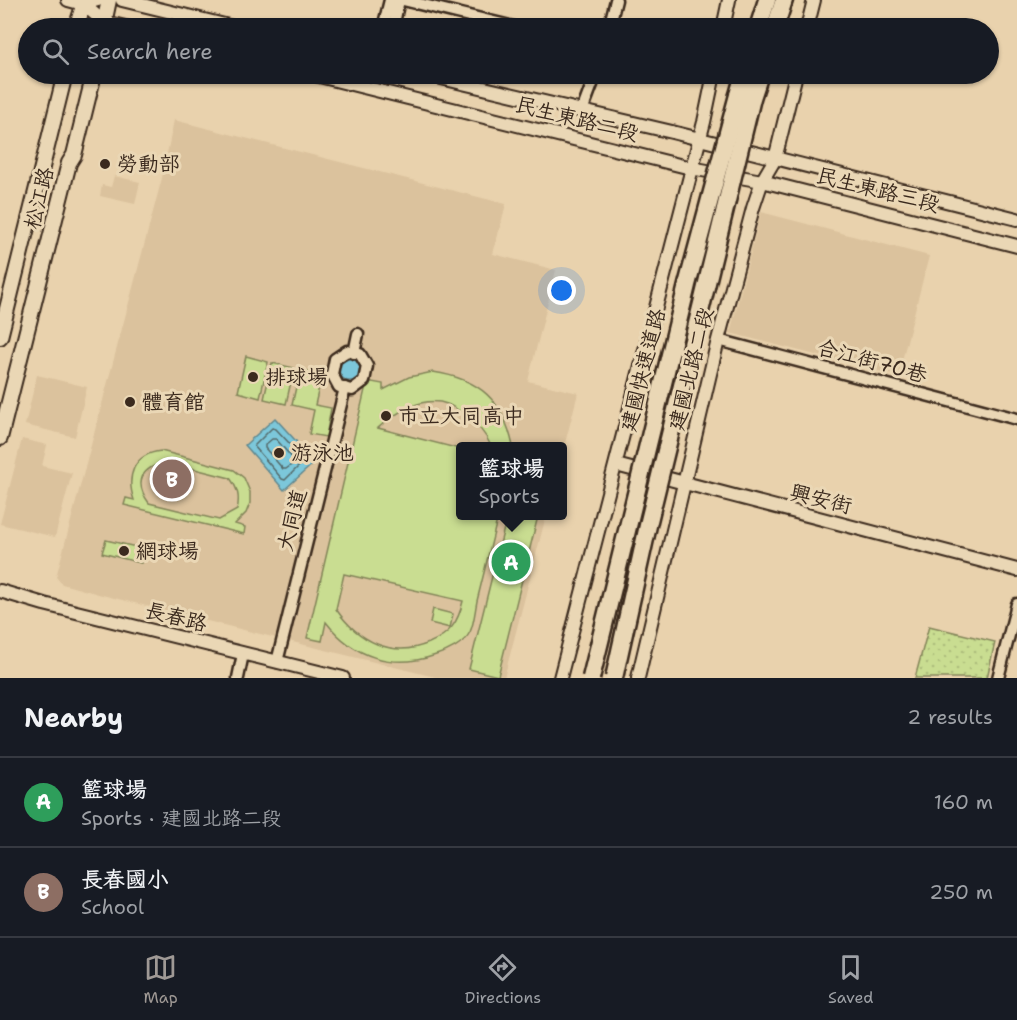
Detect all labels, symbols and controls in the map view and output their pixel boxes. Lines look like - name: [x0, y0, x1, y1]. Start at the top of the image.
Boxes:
- search box: [18, 18, 999, 84]
- icon: search: [39, 35, 72, 68]
- text: Search here: [87, 37, 213, 66]
- street label: 民生東路二段: [512, 90, 642, 148]
- place label: 勞動部: [117, 150, 180, 178]
- marker: 勞動部: [98, 157, 112, 171]
- street label: 民生東路三段: [813, 161, 943, 219]
- street label: 松江路: [18, 164, 60, 232]
- your location: [547, 276, 576, 305]
- street label: 建國北路二段: [662, 304, 720, 434]
- street label: 建國快速道路: [614, 305, 672, 435]
- street label: 合江街70巷: [814, 333, 930, 389]
- place label: 排球場: [265, 363, 328, 391]
- marker: 排球場: [246, 370, 260, 384]
- place label: 體育館: [142, 388, 205, 416]
- marker: 體育館: [123, 395, 137, 409]
- place label: 市立大同高中: [398, 402, 524, 430]
- marker: 市立大同高中: [379, 409, 393, 423]
- place label: 游泳池: [291, 439, 354, 467]
- popup: [456, 442, 567, 520]
- marker: 游泳池: [272, 446, 286, 460]
- text: 籃球場: [478, 454, 545, 483]
- pin: B: [152, 456, 192, 502]
- street label: 興安街: [787, 478, 855, 520]
- text: Sports: [478, 483, 540, 509]
- street label: 大同道: [271, 486, 313, 554]
- place label: 網球場: [136, 537, 199, 565]
- pin: A: [492, 540, 530, 584]
- marker: 網球場: [117, 544, 131, 558]
- street label: 長春路: [142, 596, 210, 638]
- text: Nearby: [24, 700, 123, 735]
- text: 2 results: [907, 704, 993, 730]
- text: 籃球場: [81, 775, 147, 804]
- text: A: [36, 789, 51, 815]
- text: 160 m: [934, 789, 993, 815]
- text: Sports · 建國北路二段: [81, 805, 282, 831]
- text: 長春國小: [81, 865, 169, 894]
- text: B: [37, 879, 50, 905]
- text: 250 m: [929, 879, 993, 905]
- text: School: [81, 894, 144, 920]
- tab: Map: [144, 951, 178, 1008]
- tab: Directions: [465, 951, 541, 1008]
- tab: Saved: [828, 951, 874, 1008]

